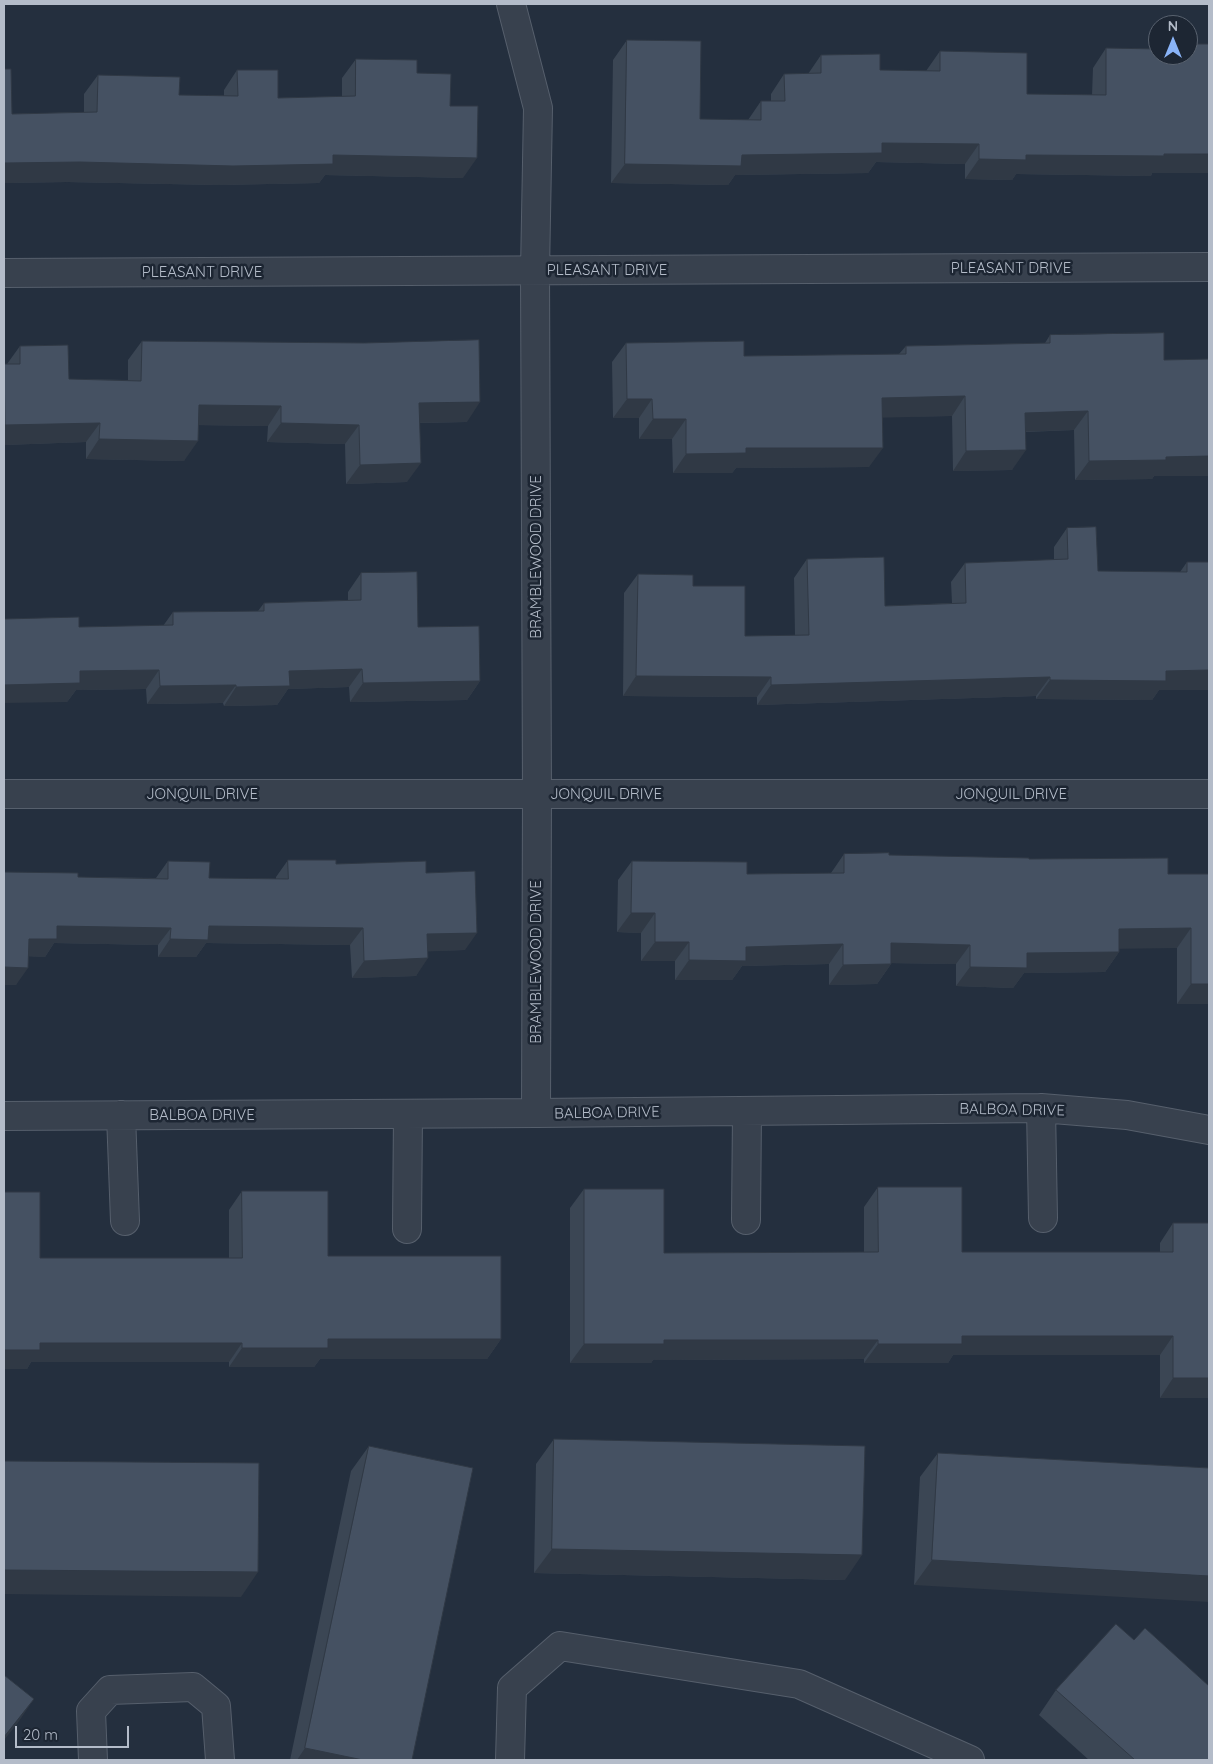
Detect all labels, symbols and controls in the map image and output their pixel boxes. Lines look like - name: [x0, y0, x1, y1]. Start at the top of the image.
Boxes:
- north arrow: [1148, 15, 1198, 65]
- text: N: [1168, 17, 1178, 35]
- street label: PLEASANT DRIVE: [951, 259, 1071, 277]
- street label: PLEASANT DRIVE: [547, 261, 667, 279]
- street label: PLEASANT DRIVE: [142, 263, 262, 281]
- street label: BRAMBLEWOOD DRIVE: [527, 475, 545, 639]
- street label: JONQUIL DRIVE: [146, 785, 258, 803]
- street label: JONQUIL DRIVE: [550, 785, 662, 803]
- street label: JONQUIL DRIVE: [955, 785, 1067, 803]
- street label: BRAMBLEWOOD DRIVE: [527, 880, 545, 1044]
- street label: BALBOA DRIVE: [959, 1100, 1065, 1120]
- street label: BALBOA DRIVE: [554, 1103, 660, 1123]
- street label: BALBOA DRIVE: [149, 1106, 255, 1124]
- scale bar: [18, 1716, 131, 1748]
- text: 20 m: [23, 1725, 58, 1744]

